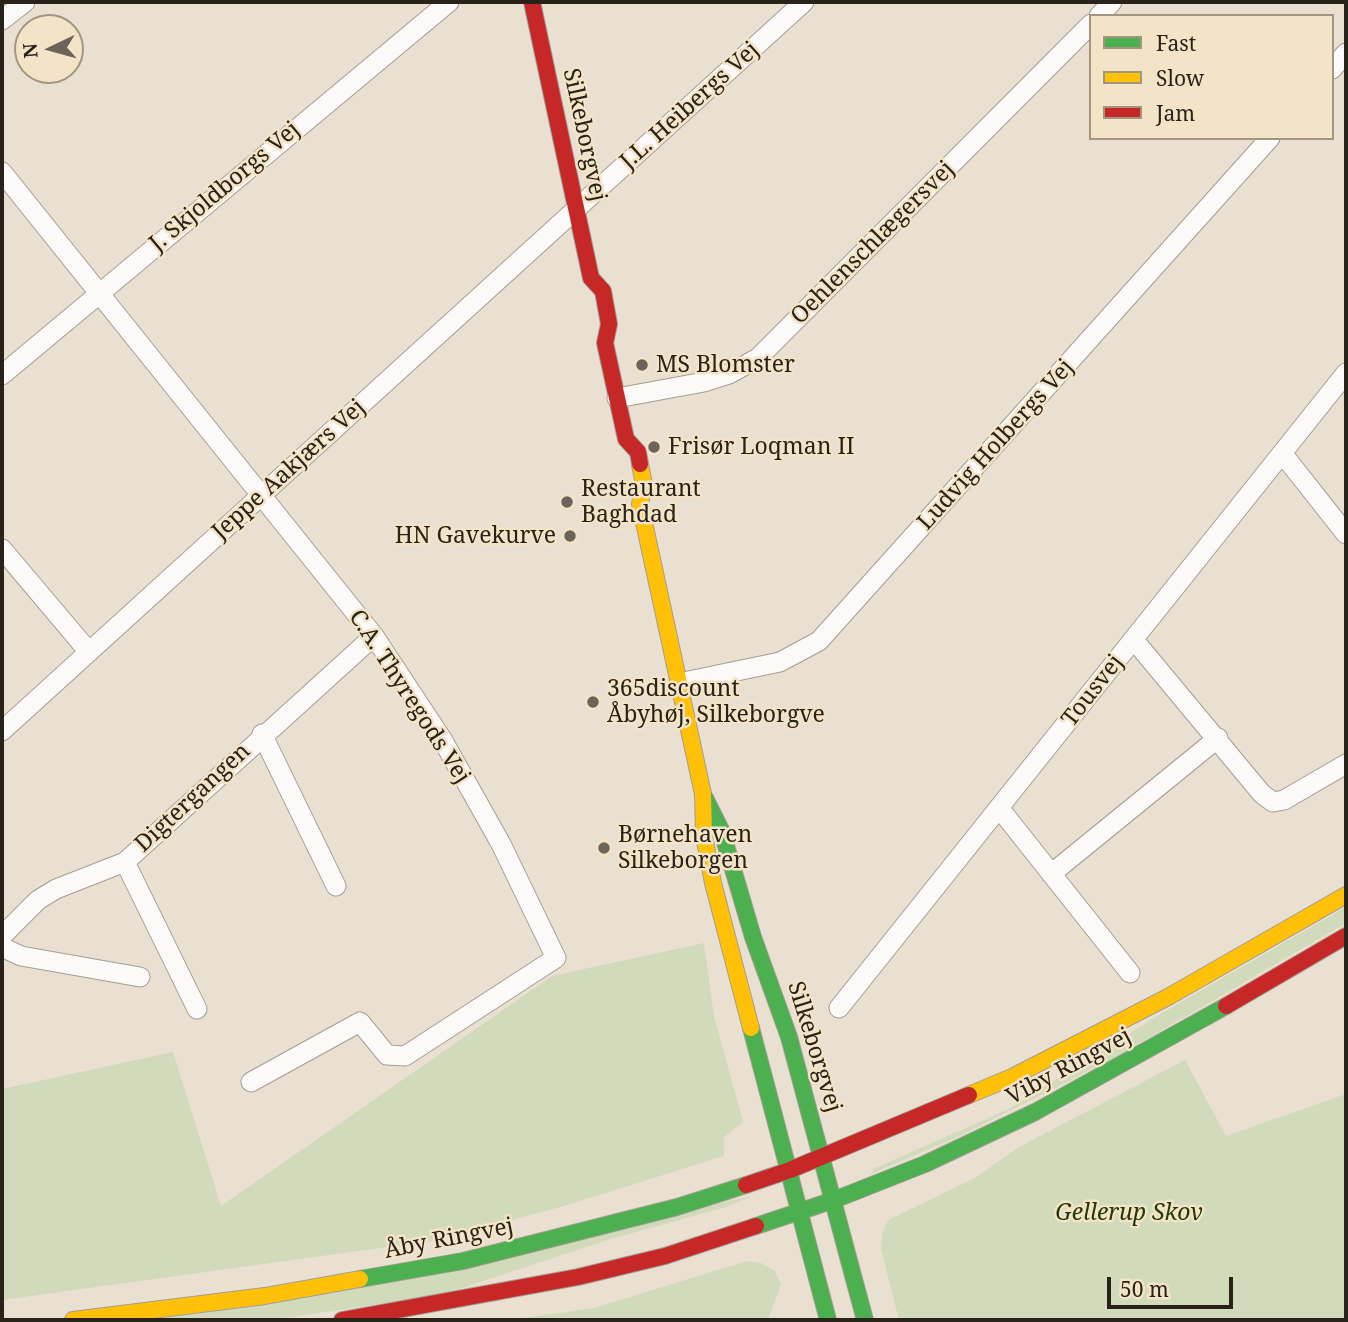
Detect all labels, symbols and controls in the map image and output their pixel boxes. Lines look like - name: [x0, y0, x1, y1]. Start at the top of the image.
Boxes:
- north arrow: [14, 14, 84, 84]
- legend: [1089, 14, 1334, 140]
- text: Fast: [1156, 29, 1196, 57]
- street label: J.L. Heibergs Vej: [615, 36, 765, 176]
- text: N: [16, 42, 44, 59]
- text: Slow: [1156, 64, 1204, 92]
- street label: Silkeborgvej: [556, 66, 612, 204]
- text: Jam: [1156, 99, 1195, 127]
- street label: J. Skjoldborgs Vej: [144, 116, 306, 258]
- street label: Oehlenschlægersvej: [786, 156, 960, 330]
- place label: MS Blomster: [656, 351, 795, 379]
- street label: Ludvig Holbergs Vej: [912, 354, 1080, 536]
- marker: MS Blomster: [634, 357, 650, 373]
- street label: Jeppe Aakjærs Vej: [207, 394, 371, 546]
- place label: Frisør Loqman II: [668, 433, 854, 461]
- marker: Frisør Loqman II: [646, 439, 662, 455]
- place label: Restaurant Baghdad: [581, 475, 701, 529]
- marker: Restaurant Baghdad: [559, 494, 575, 510]
- place label: HN Gavekurve: [395, 522, 556, 550]
- marker: HN Gavekurve: [562, 528, 578, 544]
- street label: C.A. Thyregods Vej: [343, 605, 475, 789]
- street label: Tousvej: [1056, 650, 1130, 732]
- place label: 365discount Åbyhøj, Silkeborgve: [607, 675, 825, 729]
- marker: 365discount Åbyhøj, Silkeborgve: [585, 694, 601, 710]
- street label: Digtergangen: [130, 738, 256, 858]
- place label: Børnehaven Silkeborgen: [618, 821, 752, 875]
- marker: Børnehaven Silkeborgen: [596, 840, 612, 856]
- street label: Silkeborgvej: [781, 978, 847, 1116]
- street label: Viby Ringvej: [1002, 1022, 1136, 1112]
- park label: Gellerup Skov: [1055, 1199, 1203, 1227]
- street label: Åby Ringvej: [382, 1213, 516, 1265]
- scale bar: [1110, 1262, 1236, 1306]
- text: 50 m: [1120, 1275, 1169, 1303]

